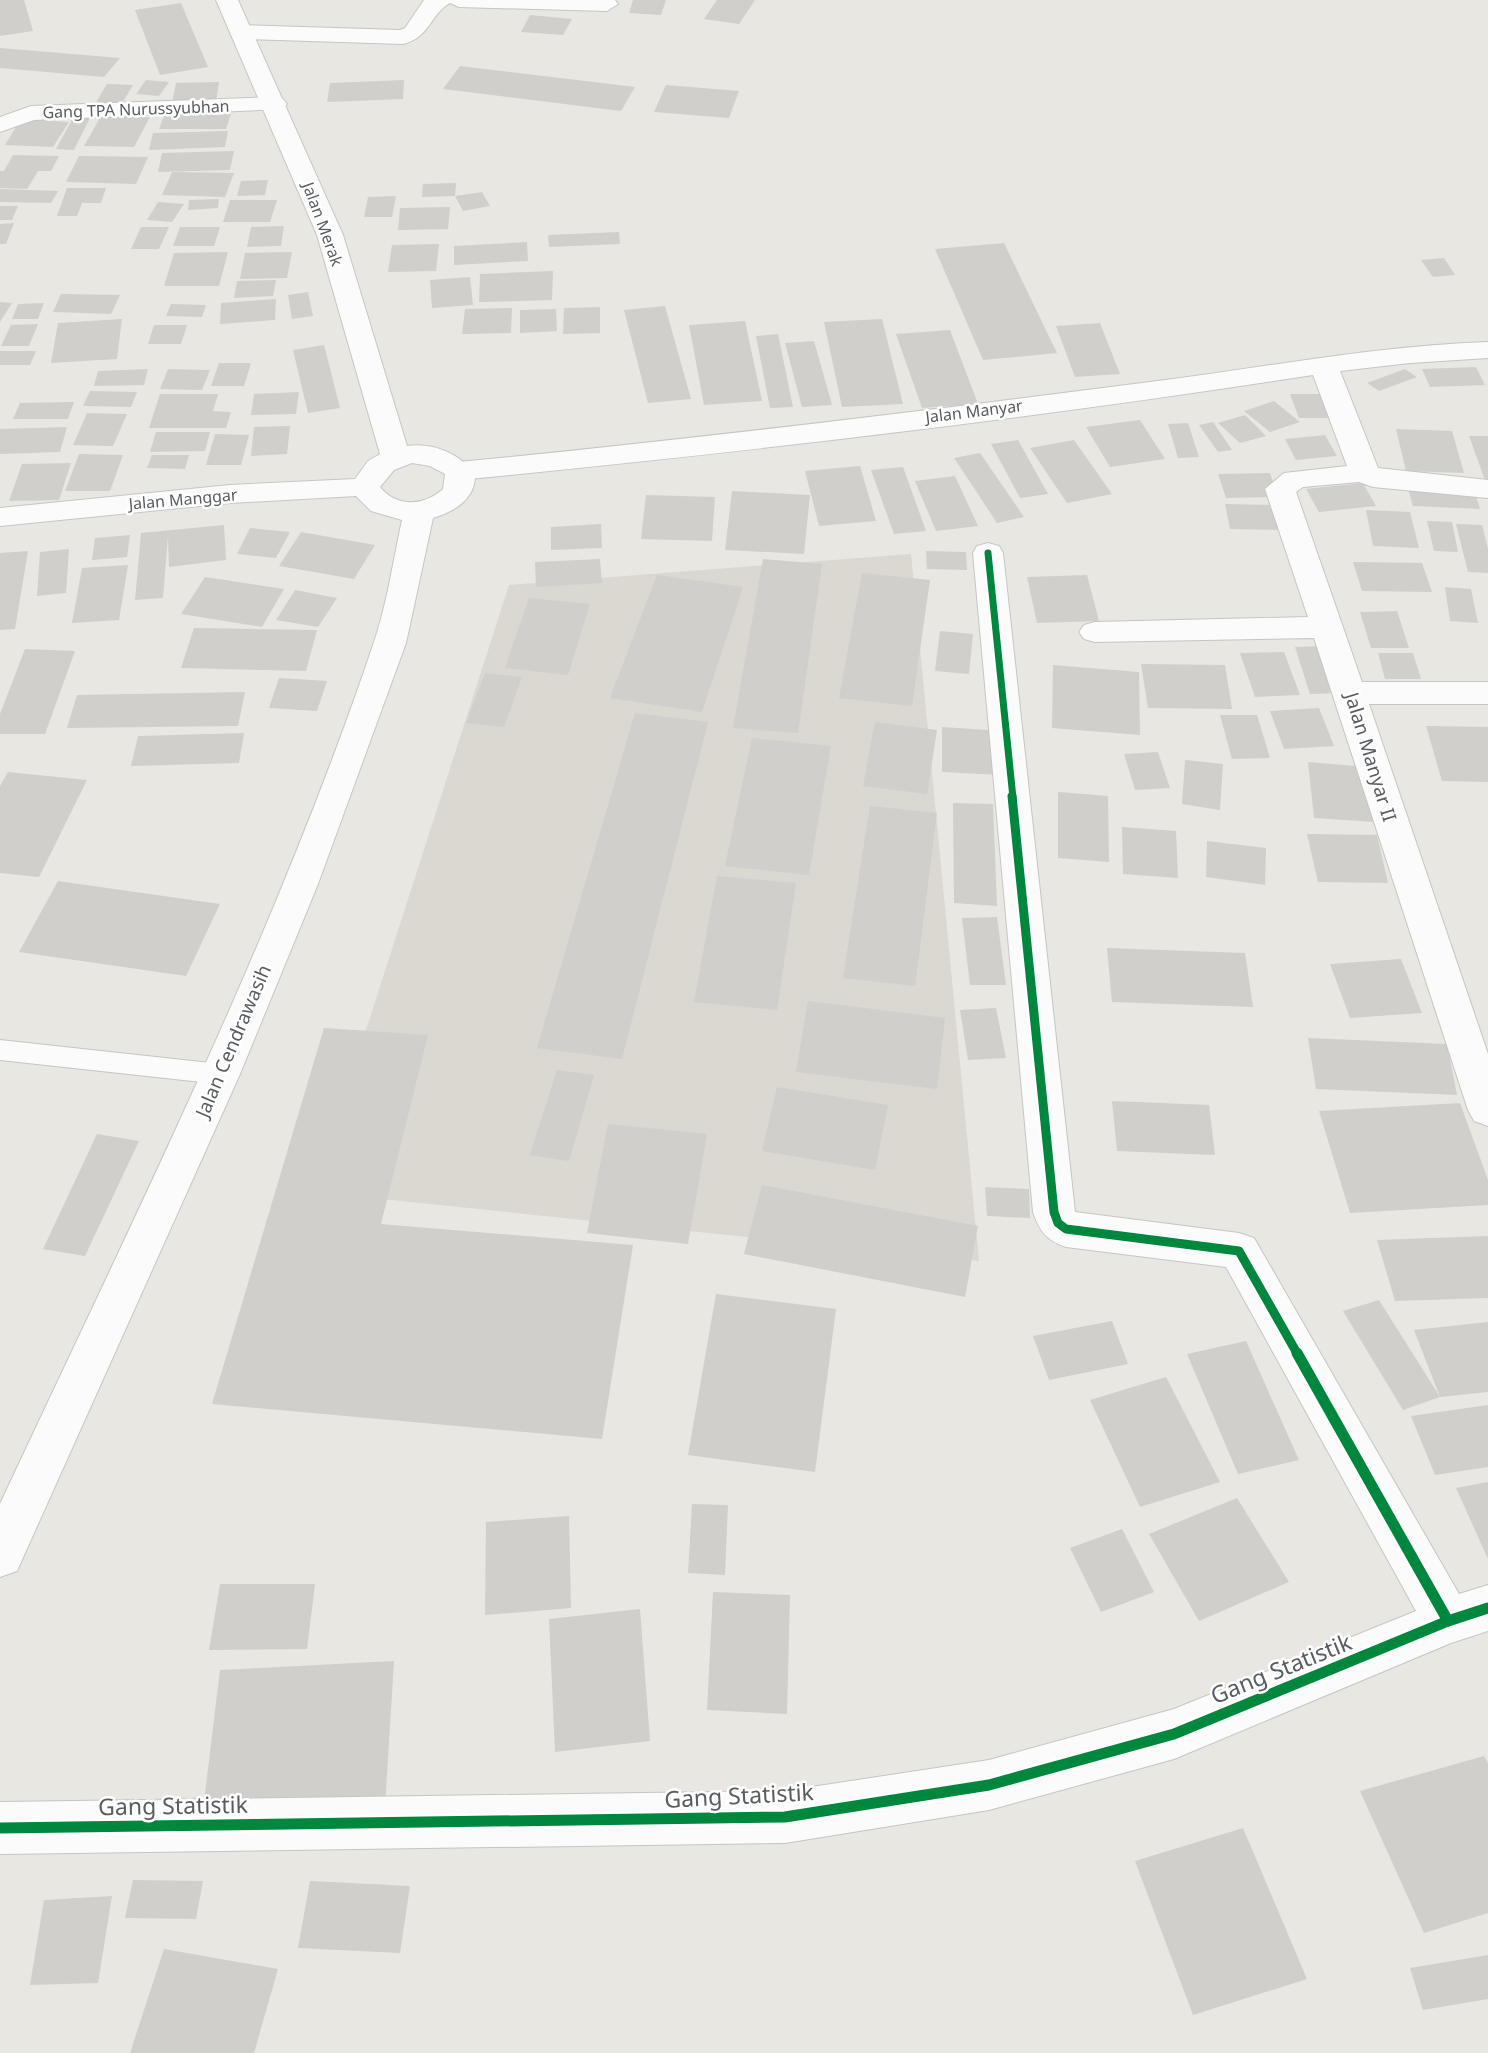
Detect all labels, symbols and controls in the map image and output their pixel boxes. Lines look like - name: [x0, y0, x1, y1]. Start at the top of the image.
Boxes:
- street label: Gang TPA Nurussyubhan: [42, 95, 230, 123]
- street label: Jalan Merak: [297, 177, 349, 269]
- street label: Jalan Manyar: [922, 394, 1024, 428]
- street label: Jalan Manggar: [126, 483, 239, 515]
- street label: Jalan Manyar II: [1338, 687, 1403, 825]
- street label: Jalan Cendrawasih: [188, 961, 277, 1123]
- street label: Gang Statistik: [1205, 1625, 1357, 1711]
- street label: Gang Statistik: [663, 1775, 815, 1815]
- street label: Gang Statistik: [98, 1788, 249, 1822]

